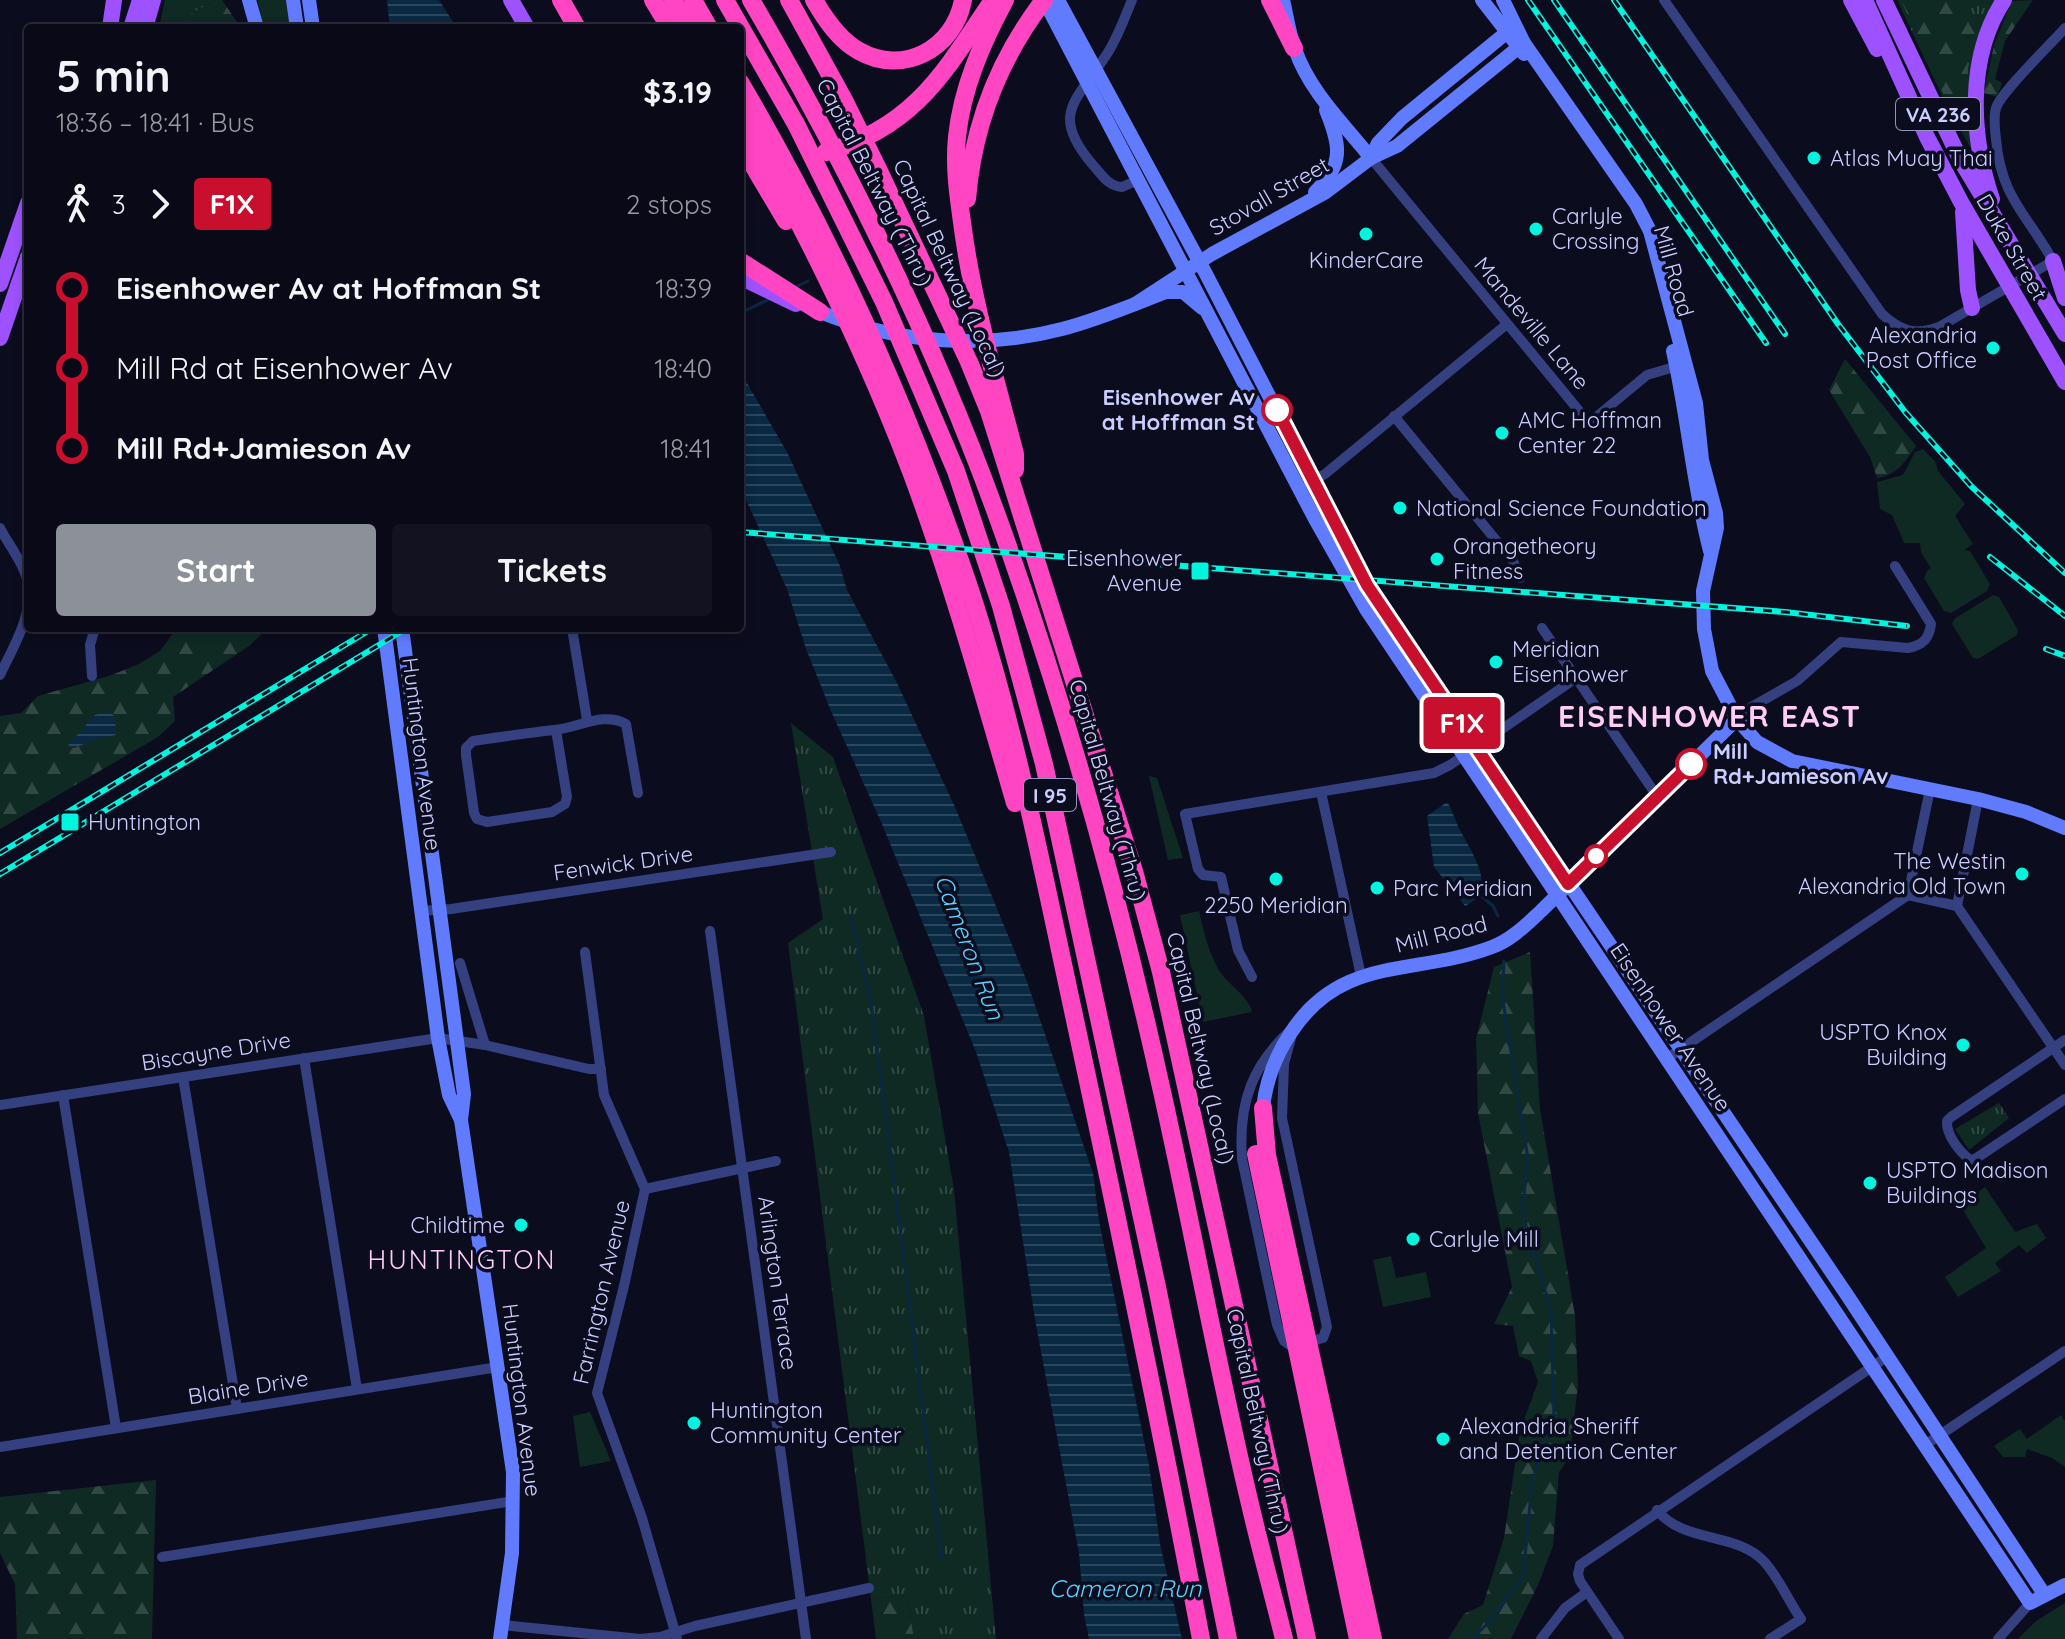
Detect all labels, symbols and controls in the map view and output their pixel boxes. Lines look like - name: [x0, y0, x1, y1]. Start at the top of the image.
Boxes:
- text: 5 min: [56, 48, 171, 103]
- text: $3.19: [643, 73, 712, 111]
- street label: Capital Beltway (Thru): [810, 73, 940, 291]
- road number: VA 236: [1896, 98, 1980, 130]
- text: 18:36 – 18:41 · Bus: [56, 106, 254, 139]
- place label: Atlas Muay Thai: [1830, 144, 1993, 172]
- marker: Atlas Muay Thai: [1805, 149, 1823, 167]
- street label: Stovall Street: [1204, 150, 1334, 242]
- street label: Capital Beltway (Local): [887, 155, 1013, 381]
- icon: walk: [56, 182, 100, 226]
- icon: forward: [138, 182, 182, 226]
- text: F1X: [210, 186, 255, 221]
- text: 3: [112, 188, 126, 221]
- text: 2 stops: [626, 188, 712, 221]
- street label: Duke Street: [1970, 189, 2054, 305]
- place label: Carlyle Crossing: [1552, 202, 1639, 255]
- marker: Carlyle Crossing: [1527, 220, 1545, 238]
- street label: Mill Road: [1648, 222, 1700, 320]
- marker: KinderCare: [1357, 225, 1375, 243]
- place label: KinderCare: [1309, 246, 1423, 274]
- street label: Mandeville Lane: [1468, 251, 1596, 395]
- text: Eisenhower Av at Hoffman St: [116, 269, 541, 307]
- text: 18:39: [655, 272, 712, 305]
- place label: Alexandria Post Office: [1866, 321, 1977, 374]
- marker: Alexandria Post Office: [1984, 339, 2002, 357]
- text: Mill Rd at Eisenhower Av: [116, 349, 453, 387]
- text: 18:40: [654, 352, 712, 385]
- place label: Eisenhower Av at Hoffman St: [1102, 383, 1255, 436]
- marker: Eisenhower Av at Hoffman St: [1262, 395, 1292, 425]
- place label: AMC Hoffman Center 22: [1518, 406, 1662, 459]
- marker: AMC Hoffman Center 22: [1493, 424, 1511, 442]
- text: Mill Rd+Jamieson Av: [116, 429, 411, 467]
- text: 18:41: [660, 432, 712, 465]
- place label: National Science Foundation: [1416, 494, 1707, 522]
- marker: National Science Foundation: [1391, 499, 1409, 517]
- button: Start: [56, 524, 376, 616]
- button: Tickets: [392, 524, 712, 616]
- place label: Orangetheory Fitness: [1453, 532, 1596, 585]
- place label: Eisenhower Avenue: [1066, 544, 1183, 597]
- marker: Orangetheory Fitness: [1428, 550, 1446, 568]
- marker: Eisenhower Avenue: [1189, 560, 1211, 582]
- place label: Meridian Eisenhower: [1512, 635, 1628, 688]
- marker: Meridian Eisenhower: [1487, 653, 1505, 671]
- street label: Huntington Avenue: [396, 656, 448, 852]
- street label: Capital Beltway (Thru): [1063, 676, 1153, 904]
- line badge: F1X: [1416, 697, 1508, 749]
- district label: EISENHOWER EAST: [1558, 697, 1862, 735]
- text: F1X: [1440, 705, 1484, 740]
- place label: Mill Rd+Jamieson Av: [1713, 737, 1888, 790]
- marker: Mill Rd+Jamieson Av: [1676, 749, 1706, 779]
- road number: I 95: [1024, 779, 1076, 811]
- place label: Huntington: [88, 808, 201, 836]
- marker: Huntington: [59, 811, 81, 833]
- street label: Fenwick Drive: [551, 839, 695, 887]
- unlabelled marker: [1585, 845, 1607, 867]
- place label: The Westin Alexandria Old Town: [1798, 847, 2006, 900]
- marker: The Westin Alexandria Old Town: [2013, 865, 2031, 883]
- water label: Cameron Run: [929, 870, 1012, 1025]
- marker: 2250 Meridian: [1267, 870, 1285, 888]
- place label: Parc Meridian: [1393, 874, 1533, 902]
- marker: Parc Meridian: [1368, 879, 1386, 897]
- place label: 2250 Meridian: [1204, 891, 1348, 919]
- street label: Mill Road: [1392, 909, 1490, 959]
- street label: Capital Beltway (Local): [1161, 929, 1241, 1167]
- street label: Eisenhower Avenue: [1604, 937, 1738, 1117]
- place label: USPTO Knox Building: [1819, 1018, 1947, 1071]
- street label: Biscayne Drive: [139, 1025, 293, 1077]
- marker: USPTO Knox Building: [1954, 1036, 1972, 1054]
- place label: USPTO Madison Buildings: [1886, 1156, 2049, 1209]
- marker: USPTO Madison Buildings: [1861, 1174, 1879, 1192]
- street label: Arlington Terrace: [752, 1194, 804, 1372]
- street label: Farrington Avenue: [566, 1197, 636, 1387]
- place label: Childtime: [411, 1211, 505, 1239]
- marker: Childtime: [512, 1216, 530, 1234]
- place label: Carlyle Mill: [1429, 1225, 1539, 1253]
- marker: Carlyle Mill: [1404, 1230, 1422, 1248]
- district label: HUNTINGTON: [368, 1243, 556, 1276]
- street label: Huntington Avenue: [496, 1302, 548, 1498]
- street label: Capital Beltway (Thru): [1220, 1306, 1296, 1536]
- street label: Blaine Drive: [186, 1364, 310, 1410]
- place label: Huntington Community Center: [710, 1396, 902, 1449]
- place label: Alexandria Sheriff and Detention Center: [1459, 1412, 1678, 1465]
- marker: Huntington Community Center: [685, 1414, 703, 1432]
- marker: Alexandria Sheriff and Detention Center: [1434, 1430, 1452, 1448]
- water label: Cameron Run: [1049, 1573, 1202, 1603]

